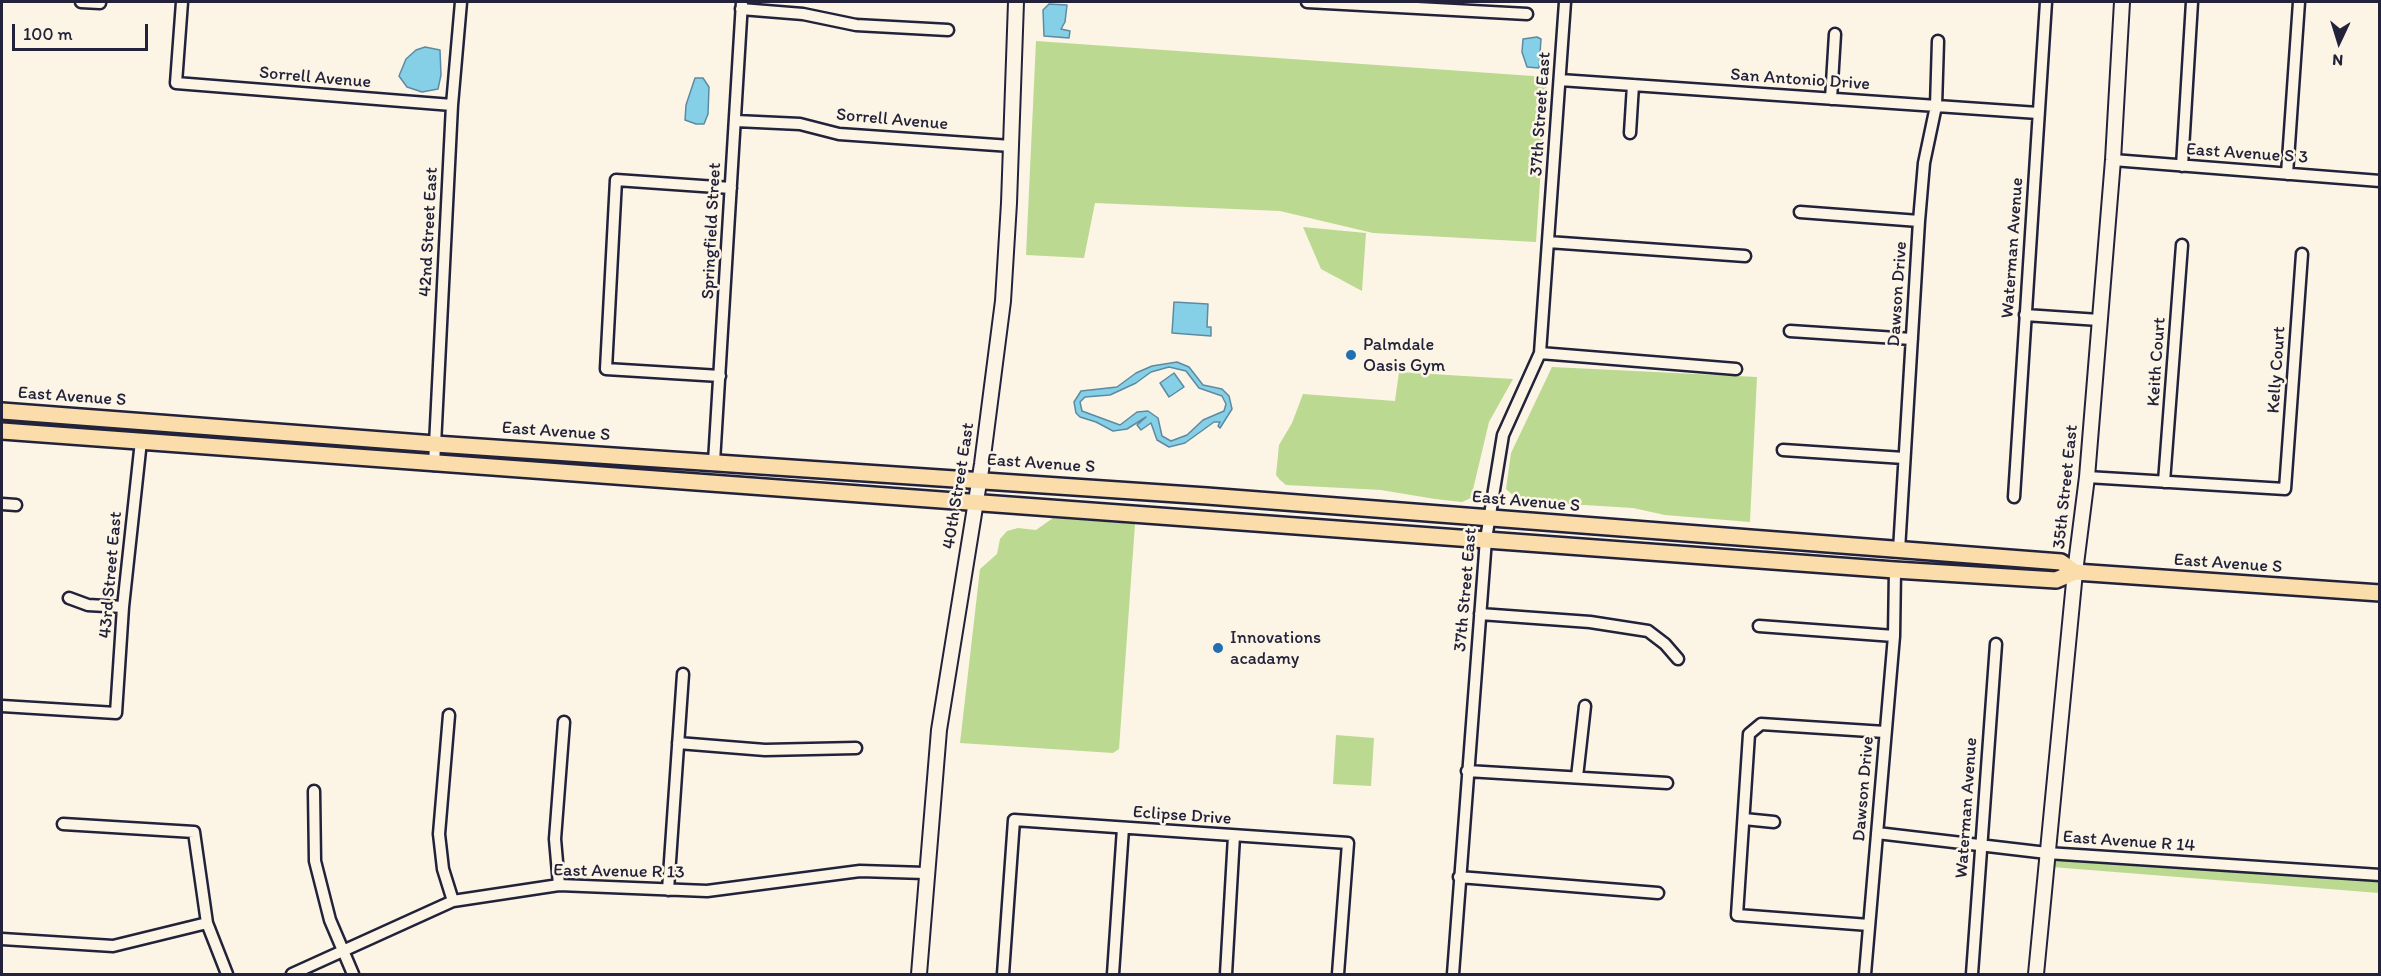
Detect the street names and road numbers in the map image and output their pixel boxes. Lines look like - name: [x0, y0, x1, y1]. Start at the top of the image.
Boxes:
- street label: 37th Street East: [1526, 51, 1556, 177]
- street label: Sorrell Avenue: [258, 62, 372, 94]
- street label: San Antonio Drive: [1729, 64, 1871, 96]
- street label: Sorrell Avenue: [835, 104, 949, 136]
- street label: East Avenue S 3: [2185, 139, 2309, 169]
- street label: Springfield Street: [698, 162, 726, 300]
- street label: 42nd Street East: [415, 167, 443, 297]
- street label: Waterman Avenue: [1997, 177, 2029, 319]
- street label: Dawson Drive: [1884, 241, 1912, 347]
- street label: Keith Court: [2143, 317, 2171, 407]
- street label: Kelly Court: [2263, 326, 2291, 414]
- street label: East Avenue S: [17, 382, 127, 412]
- street label: East Avenue S: [501, 417, 611, 447]
- street label: 40th Street East: [938, 421, 980, 551]
- street label: 35th Street East: [2049, 424, 2083, 550]
- street label: East Avenue S: [986, 449, 1096, 479]
- street label: East Avenue S: [1471, 487, 1581, 517]
- street label: 43rd Street East: [95, 511, 127, 639]
- street label: 37th Street East: [1450, 527, 1482, 653]
- street label: East Avenue S: [2173, 549, 2283, 579]
- street label: Dawson Drive: [1849, 736, 1879, 842]
- street label: Waterman Avenue: [1951, 737, 1983, 879]
- street label: Eclipse Drive: [1132, 802, 1232, 830]
- street label: East Avenue R 14: [2062, 827, 2196, 857]
- street label: East Avenue R 13: [553, 860, 685, 884]

